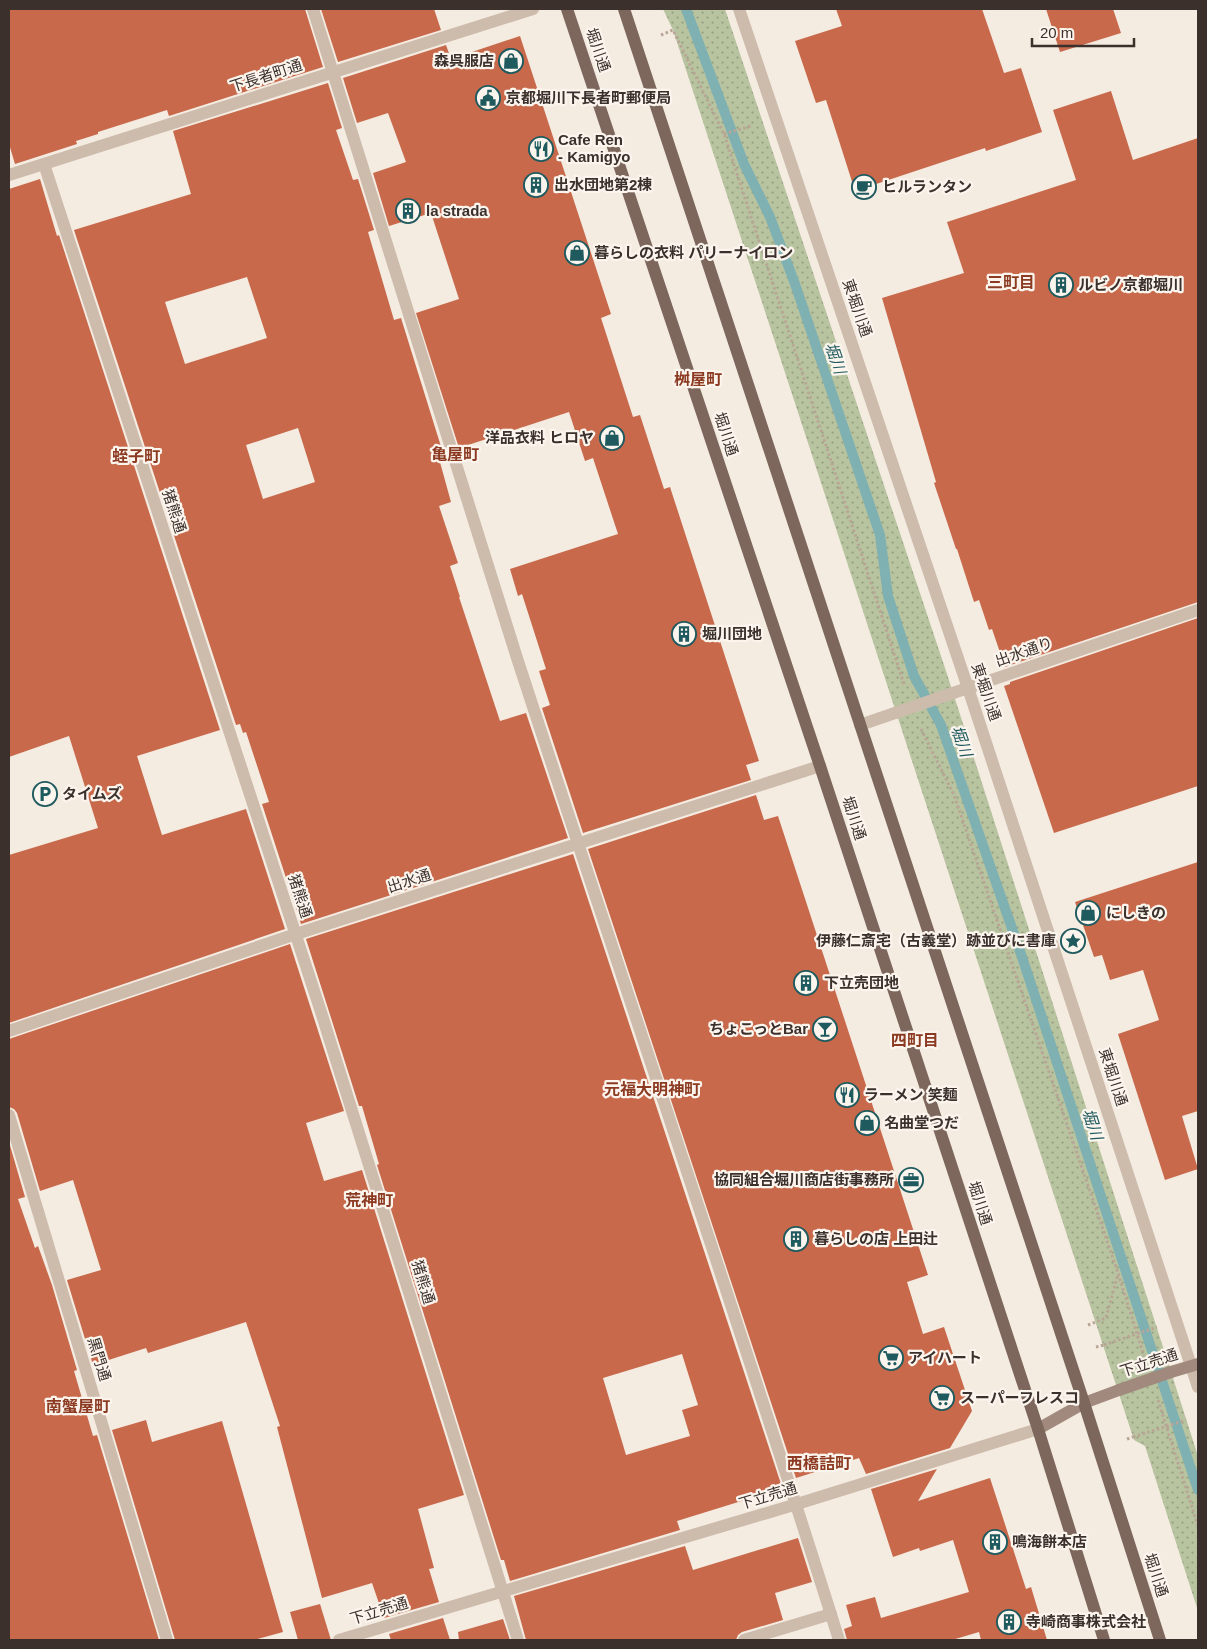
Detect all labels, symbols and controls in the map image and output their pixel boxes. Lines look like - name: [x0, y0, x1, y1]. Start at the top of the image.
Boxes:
- scale bar: [1032, 15, 1134, 47]
- text: 20 m: [1040, 24, 1073, 41]
- street label: 堀川通: [583, 26, 614, 74]
- shop icon: 森呉服店: [498, 48, 524, 74]
- place label: 森呉服店: [434, 52, 494, 69]
- street label: 下長者町通: [228, 56, 304, 95]
- public building icon: 京都堀川下長者町郵便局: [475, 85, 501, 111]
- place label: 京都堀川下長者町郵便局: [506, 89, 671, 106]
- place label: Cafe Ren - Kamigyo: [558, 131, 631, 165]
- restaurant icon: Cafe Ren - Kamigyo: [528, 136, 554, 162]
- building icon: 出水団地第2棟: [523, 172, 549, 198]
- cafe icon: ヒルランタン: [851, 174, 877, 200]
- place label: 出水団地第2棟: [554, 176, 652, 193]
- place label: ヒルランタン: [882, 178, 972, 195]
- building icon: la strada: [395, 198, 421, 224]
- place label: la strada: [426, 202, 488, 219]
- shop icon: 暮らしの衣料 パリーナイロン: [564, 240, 590, 266]
- place label: 暮らしの衣料 パリーナイロン: [594, 244, 793, 261]
- building icon: ルビノ京都堀川: [1048, 272, 1074, 298]
- district label: 三町目: [987, 274, 1035, 291]
- place label: ルビノ京都堀川: [1078, 276, 1183, 293]
- street label: 東堀川通: [840, 277, 875, 339]
- water label: 堀川: [822, 340, 849, 378]
- district label: 桝屋町: [674, 371, 722, 388]
- street label: 堀川通: [711, 410, 742, 458]
- shop icon: 洋品衣料 ヒロヤ: [599, 425, 625, 451]
- place label: 洋品衣料 ヒロヤ: [485, 429, 594, 446]
- district label: 亀屋町: [431, 446, 479, 463]
- district label: 蛭子町: [112, 448, 160, 465]
- street label: 猪熊通: [159, 487, 190, 535]
- building icon: 堀川団地: [671, 621, 697, 647]
- place label: 堀川団地: [702, 625, 762, 642]
- street label: 出水通り: [993, 634, 1055, 669]
- street label: 東堀川通: [969, 661, 1004, 723]
- water label: 堀川: [948, 723, 976, 761]
- parking icon: タイムズ: [32, 781, 58, 807]
- place label: タイムズ: [62, 785, 122, 802]
- street label: 堀川通: [839, 794, 870, 842]
- street label: 出水通: [385, 865, 433, 896]
- street label: 猪熊通: [285, 872, 316, 920]
- shop icon: にしきの: [1075, 900, 1101, 926]
- place label: にしきの: [1106, 904, 1166, 921]
- place icon: 伊藤仁斎宅（古義堂）跡並びに書庫: [1060, 928, 1086, 954]
- place label: 伊藤仁斎宅（古義堂）跡並びに書庫: [816, 932, 1056, 949]
- building icon: 下立売団地: [793, 970, 819, 996]
- place label: 下立売団地: [824, 974, 899, 991]
- bar icon: ちょこっとBar: [812, 1016, 838, 1042]
- place label: ちょこっとBar: [709, 1020, 808, 1037]
- district label: 四町目: [891, 1032, 939, 1049]
- street label: 東堀川通: [1096, 1046, 1131, 1108]
- district label: 元福大明神町: [604, 1080, 700, 1098]
- restaurant icon: ラーメン 笑麺: [834, 1082, 860, 1108]
- place label: ラーメン 笑麺: [864, 1086, 958, 1103]
- water label: 堀川: [1079, 1106, 1106, 1144]
- shop icon: 名曲堂つだ: [854, 1110, 880, 1136]
- place label: 名曲堂つだ: [884, 1114, 959, 1131]
- office icon: 協同組合堀川商店街事務所: [898, 1167, 924, 1193]
- place label: 協同組合堀川商店街事務所: [714, 1171, 894, 1188]
- street label: 堀川通: [965, 1179, 996, 1227]
- district label: 荒神町: [345, 1191, 393, 1209]
- building icon: 暮らしの店 上田辻: [783, 1226, 809, 1252]
- place label: 暮らしの店 上田辻: [814, 1230, 938, 1247]
- street label: 猪熊通: [409, 1258, 438, 1306]
- street label: 黒門通: [85, 1335, 114, 1383]
- supermarket icon: アイハート: [878, 1345, 904, 1371]
- street label: 下立売通: [1118, 1345, 1180, 1380]
- place label: アイハート: [908, 1349, 982, 1366]
- supermarket icon: スーパーフレスコ: [929, 1385, 955, 1411]
- place label: スーパーフレスコ: [960, 1389, 1079, 1406]
- district label: 南蟹屋町: [46, 1398, 110, 1415]
- district label: 西橋詰町: [787, 1455, 851, 1472]
- street label: 下立売通: [737, 1479, 799, 1512]
- building icon: 鳴海餅本店: [982, 1529, 1008, 1555]
- place label: 鳴海餅本店: [1012, 1533, 1087, 1550]
- street label: 堀川通: [1141, 1551, 1172, 1599]
- street label: 下立売通: [348, 1594, 410, 1627]
- building icon: 寺崎商事株式会社: [996, 1609, 1022, 1635]
- place label: 寺崎商事株式会社: [1026, 1613, 1146, 1630]

